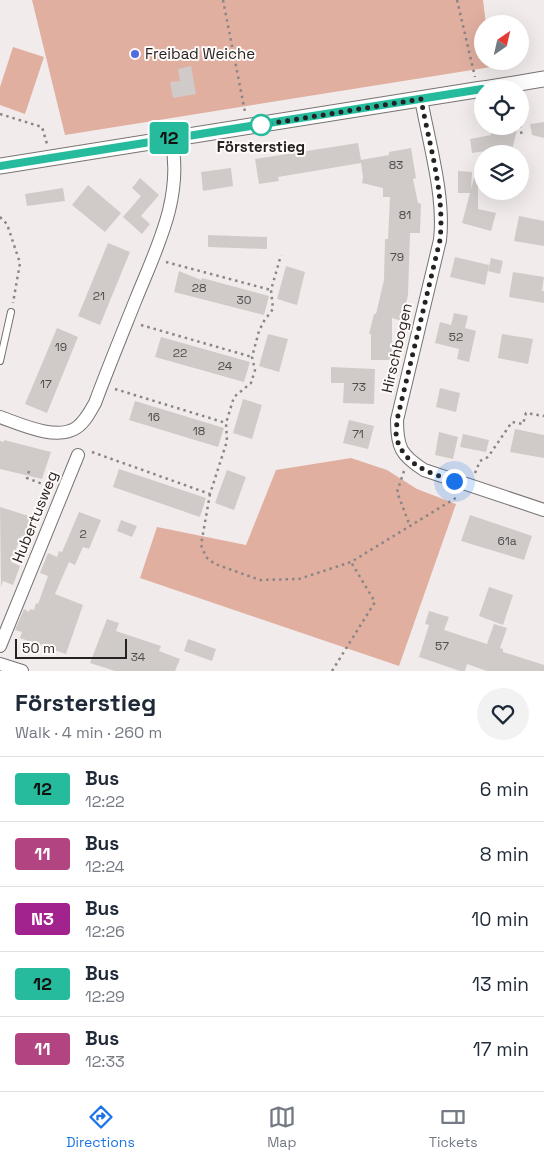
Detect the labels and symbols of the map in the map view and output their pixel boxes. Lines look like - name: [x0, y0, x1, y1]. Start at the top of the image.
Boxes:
- north arrow: [474, 15, 529, 70]
- place label: Freibad Weiche: [145, 44, 255, 63]
- marker: Freibad Weiche: [129, 48, 141, 60]
- marker: Försterstieg: [250, 114, 272, 136]
- line badge: 12: [146, 122, 192, 154]
- place label: Försterstieg: [217, 137, 305, 156]
- house number: 83: [389, 157, 403, 173]
- house number: 81: [399, 207, 411, 223]
- house number: 79: [390, 249, 404, 265]
- house number: 28: [192, 280, 206, 296]
- house number: 21: [93, 288, 105, 304]
- house number: 30: [237, 292, 251, 308]
- street label: Hirschbogen: [377, 301, 416, 395]
- house number: 52: [449, 329, 463, 345]
- house number: 19: [55, 339, 67, 355]
- house number: 22: [173, 345, 187, 361]
- house number: 24: [218, 358, 233, 374]
- house number: 17: [40, 376, 52, 392]
- house number: 73: [352, 379, 366, 395]
- house number: 16: [148, 409, 160, 425]
- house number: 18: [193, 423, 205, 439]
- house number: 71: [352, 426, 364, 442]
- street label: Hubertusweg: [7, 468, 62, 566]
- your location: [442, 469, 467, 494]
- house number: 2: [79, 526, 87, 542]
- house number: 61a: [497, 533, 517, 549]
- scale bar: [15, 636, 128, 659]
- house number: 57: [435, 638, 449, 654]
- house number: 34: [131, 649, 146, 665]

